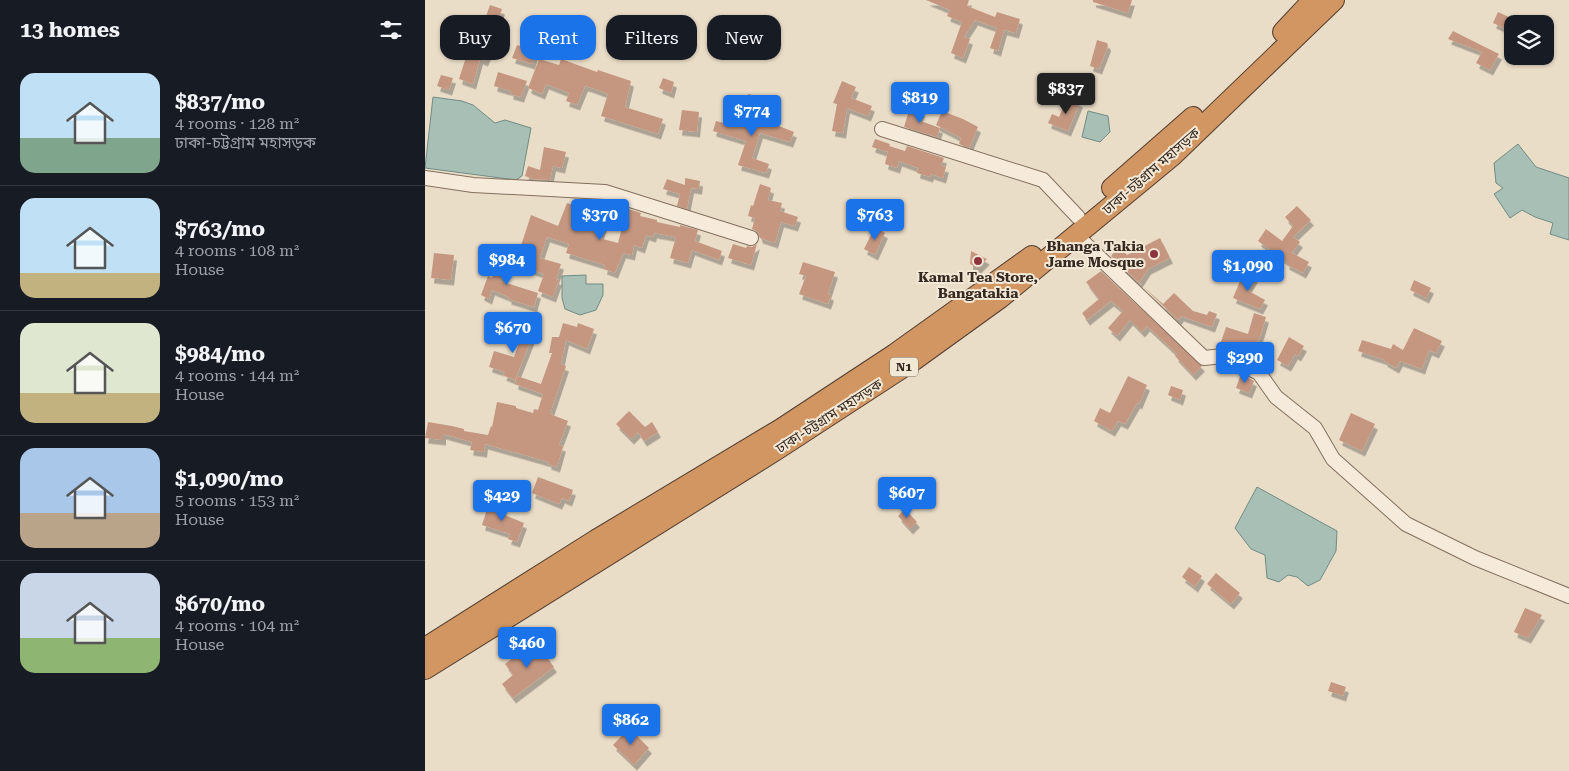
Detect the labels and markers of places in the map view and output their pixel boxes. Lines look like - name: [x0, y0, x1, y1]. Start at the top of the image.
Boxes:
- pin: $837: [1036, 72, 1096, 115]
- pin: $819: [890, 82, 950, 124]
- pin: $774: [722, 94, 782, 137]
- pin: $370: [570, 198, 630, 241]
- pin: $763: [845, 198, 905, 241]
- place label: Bhanga Takia Jame Mosque: [1046, 238, 1145, 270]
- pin: $984: [477, 244, 537, 286]
- marker: Bhanga Takia Jame Mosque: [1148, 248, 1160, 260]
- pin: $1,090: [1207, 250, 1289, 292]
- marker: Kamal Tea Store, Bangatakia: [972, 255, 984, 267]
- place label: Kamal Tea Store, Bangatakia: [918, 269, 1038, 301]
- pin: $670: [483, 312, 543, 354]
- pin: $290: [1215, 342, 1275, 384]
- pin: $607: [877, 476, 937, 519]
- pin: $429: [472, 480, 532, 522]
- pin: $460: [497, 626, 557, 669]
- pin: $862: [601, 704, 661, 746]

